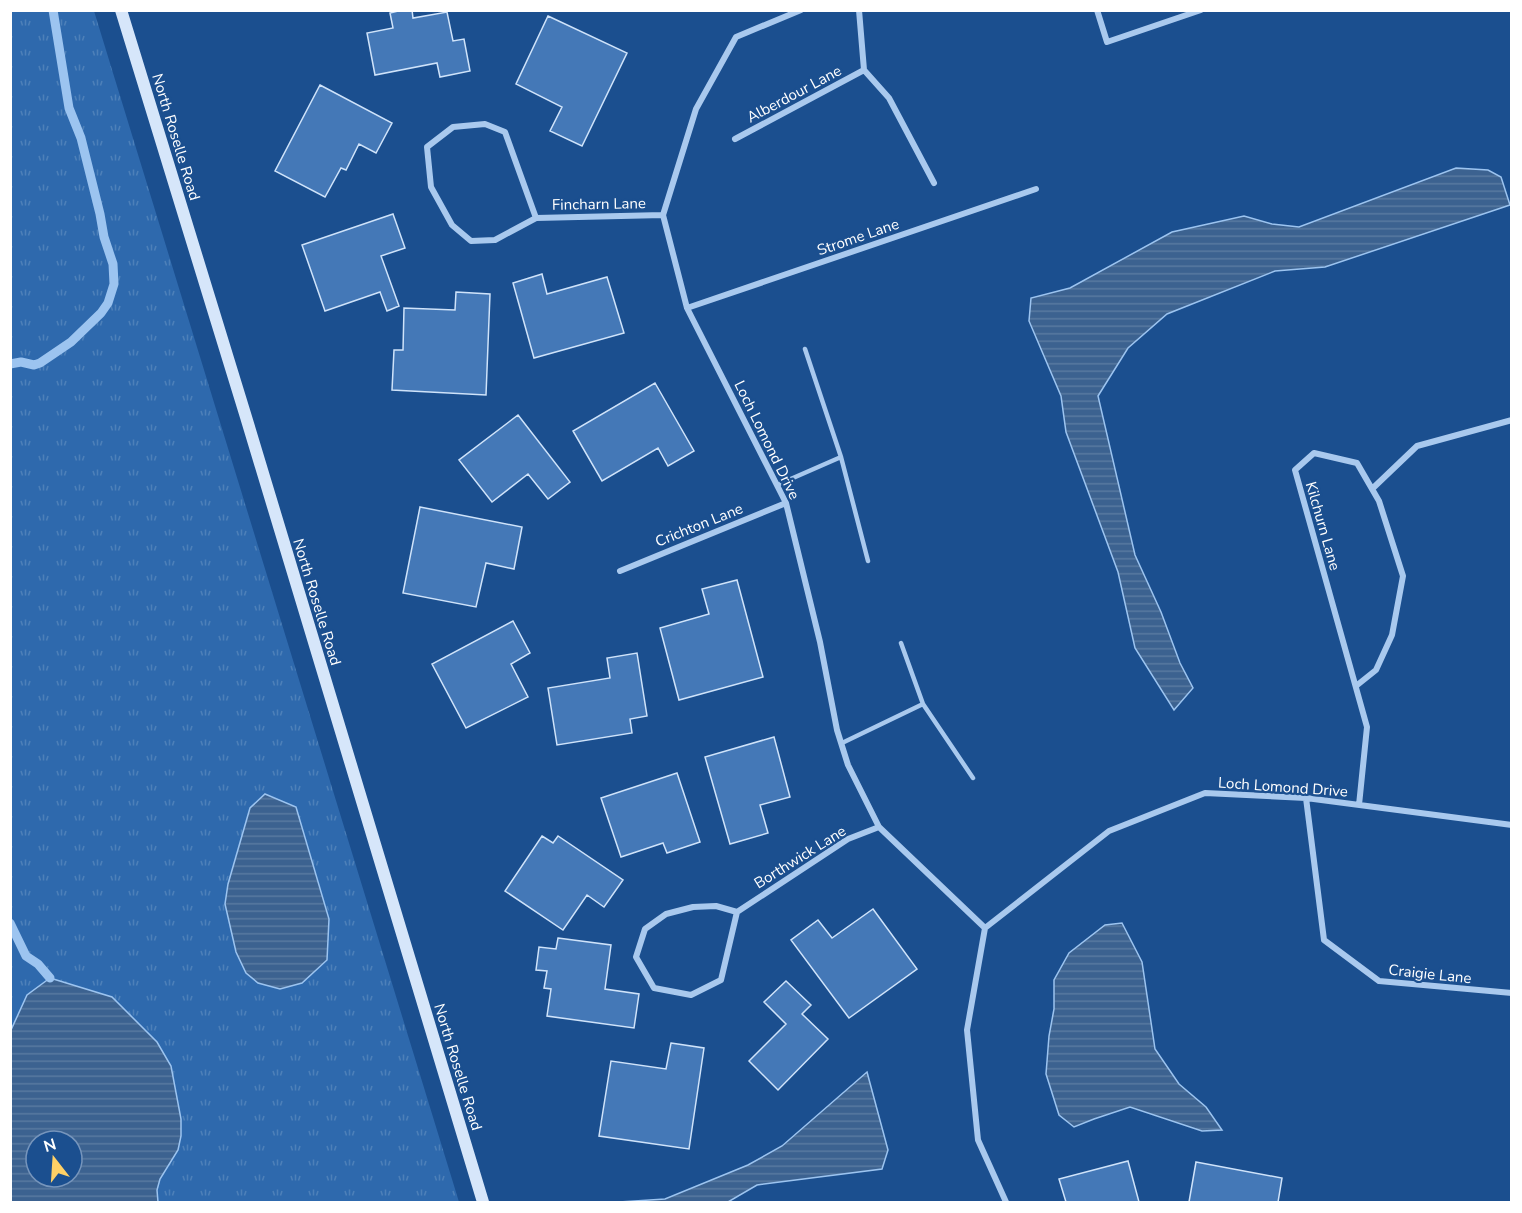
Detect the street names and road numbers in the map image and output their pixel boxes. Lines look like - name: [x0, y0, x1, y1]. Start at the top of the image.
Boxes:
- street label: Alberdour Lane: [743, 61, 845, 127]
- street label: North Roselle Road: [147, 71, 205, 203]
- street label: Fincharn Lane: [552, 193, 646, 215]
- street label: Strome Lane: [814, 214, 902, 260]
- street label: Loch Lomond Drive: [730, 377, 804, 503]
- street label: Kilchurn Lane: [1301, 479, 1345, 573]
- street label: Crichton Lane: [652, 498, 746, 552]
- street label: North Roselle Road: [288, 536, 346, 668]
- street label: Loch Lomond Drive: [1217, 772, 1349, 802]
- street label: Borthwick Lane: [750, 821, 850, 893]
- street label: Craigie Lane: [1387, 960, 1473, 988]
- street label: North Roselle Road: [429, 1001, 487, 1133]

